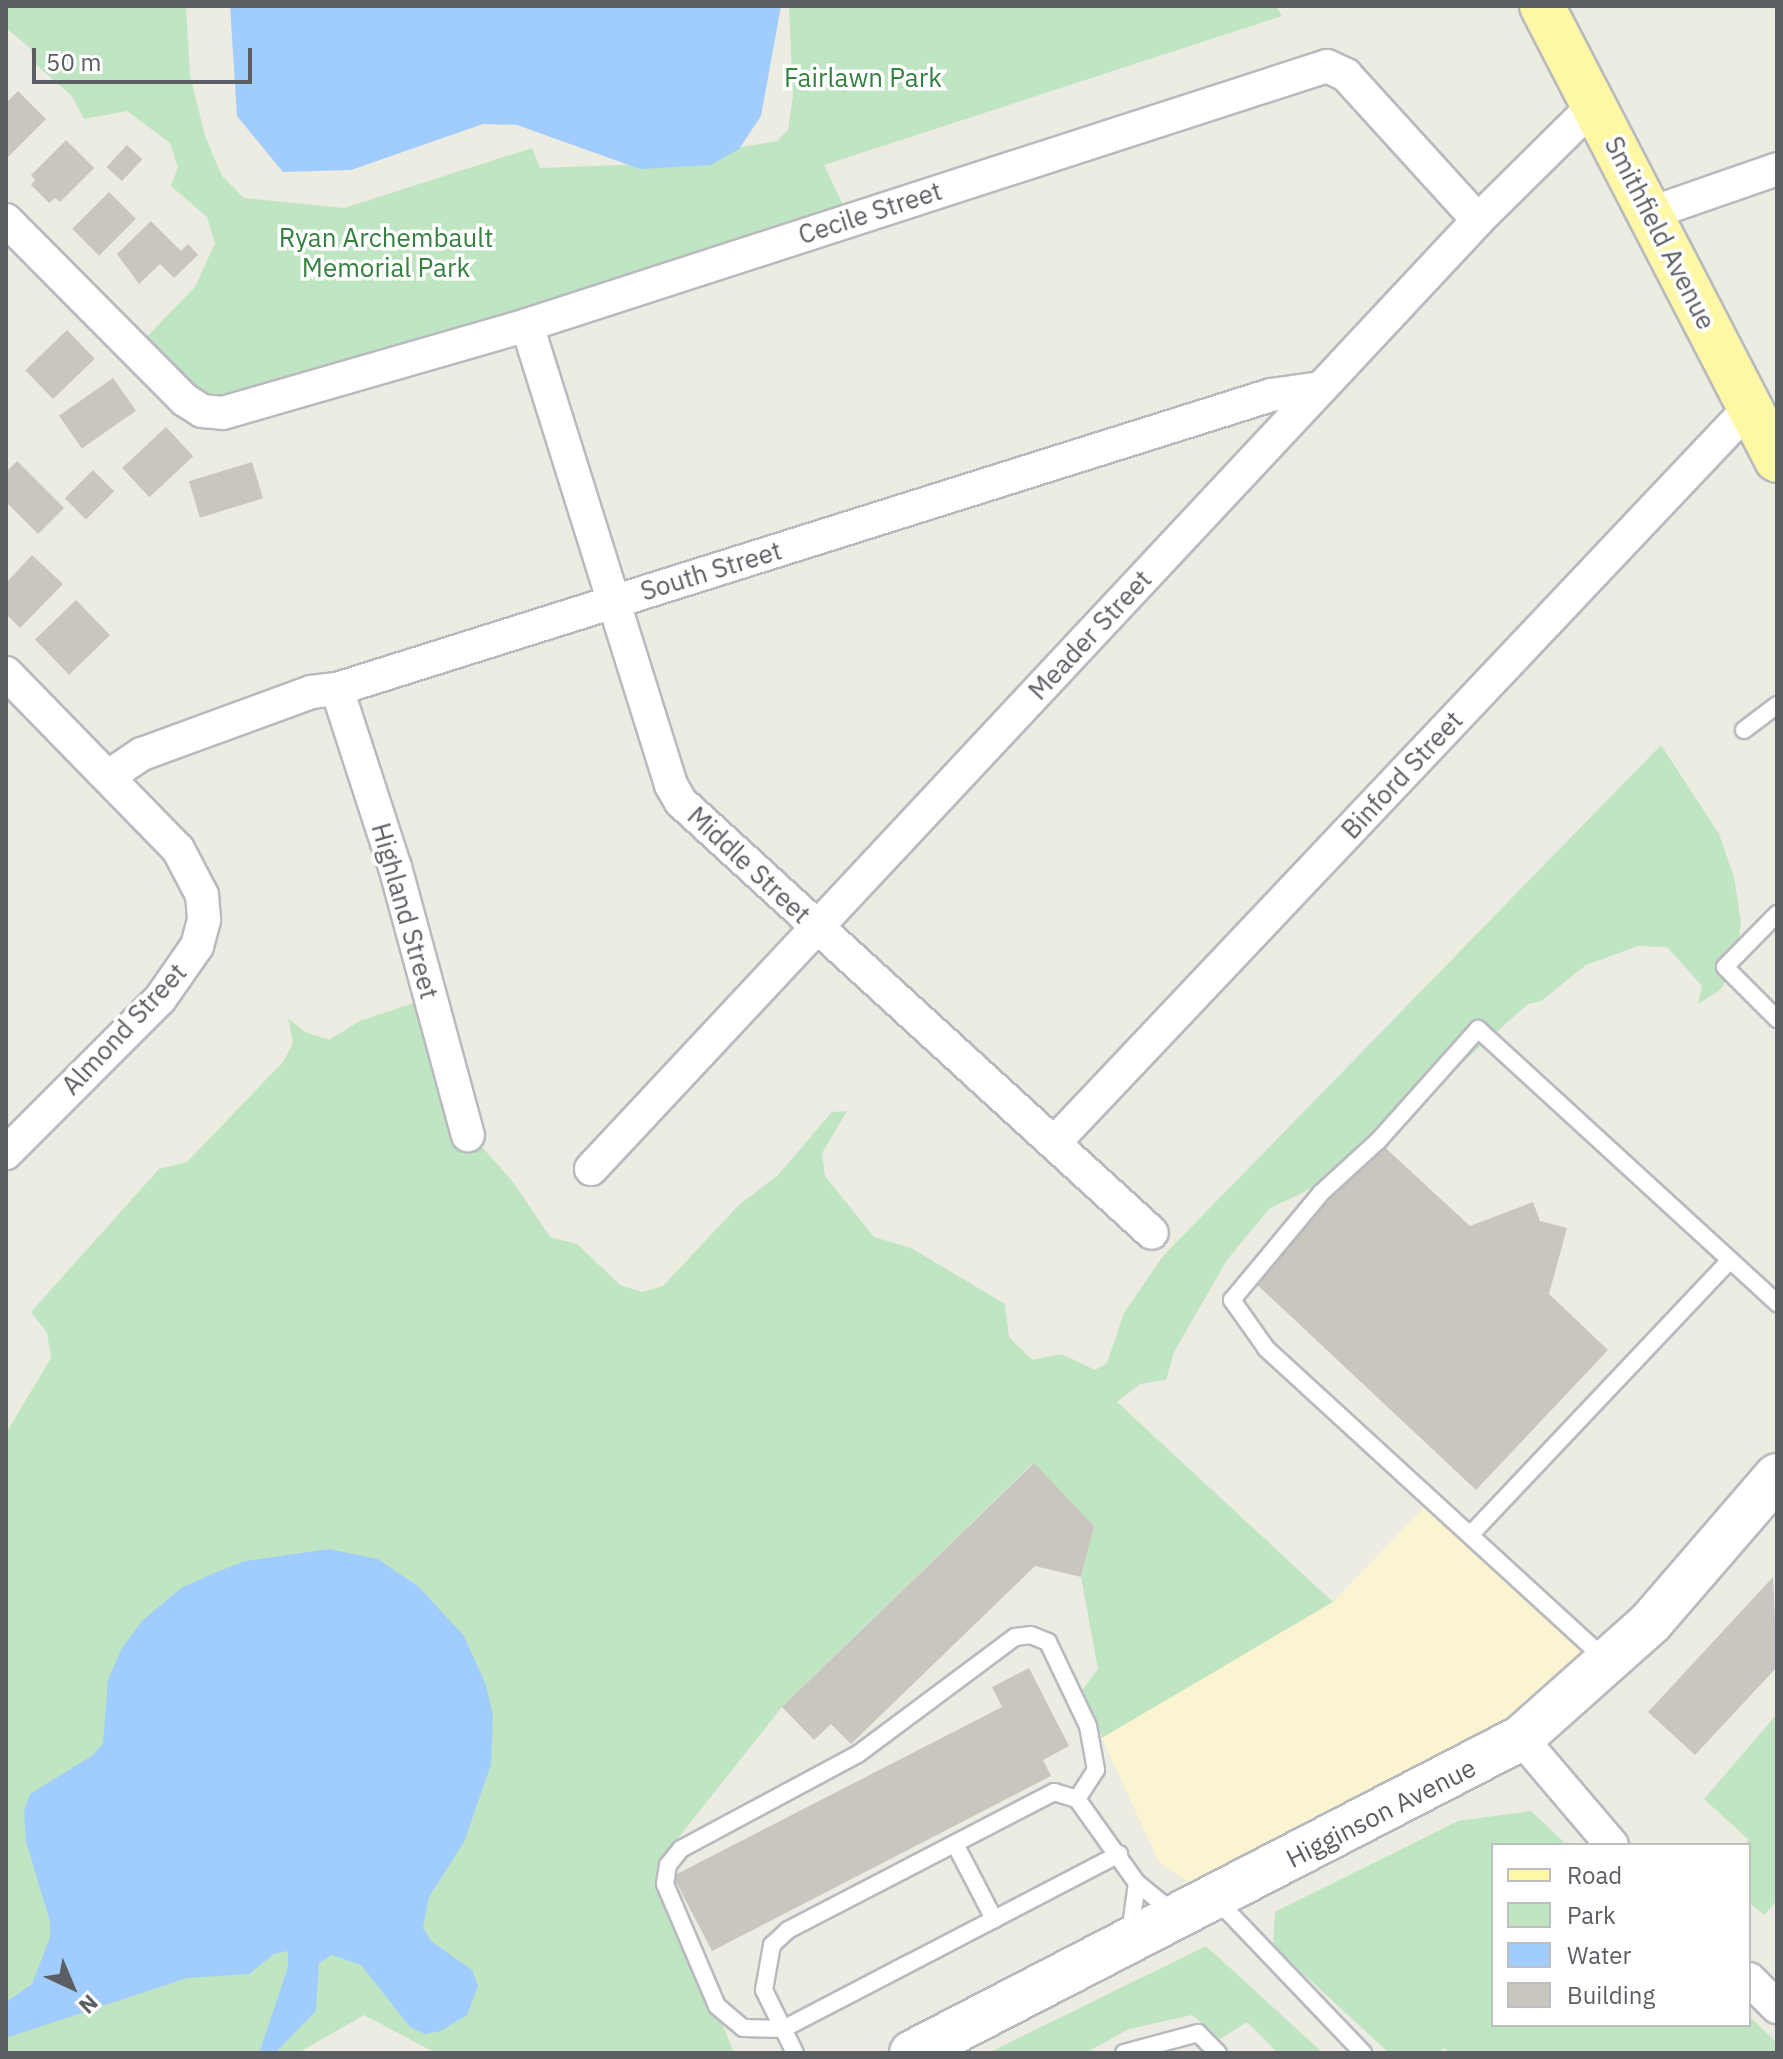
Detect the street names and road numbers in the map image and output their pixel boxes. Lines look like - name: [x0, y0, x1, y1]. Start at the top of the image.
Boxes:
- street label: Smithfield Avenue: [1598, 131, 1722, 335]
- street label: Cecile Street: [794, 175, 946, 251]
- street label: South Street: [637, 535, 785, 607]
- street label: Meader Street: [1022, 564, 1158, 706]
- street label: Binford Street: [1335, 705, 1469, 845]
- street label: Middle Street: [681, 800, 817, 930]
- street label: Highland Street: [365, 819, 445, 1003]
- street label: Almond Street: [55, 957, 193, 1101]
- street label: Higginson Avenue: [1281, 1752, 1481, 1874]

